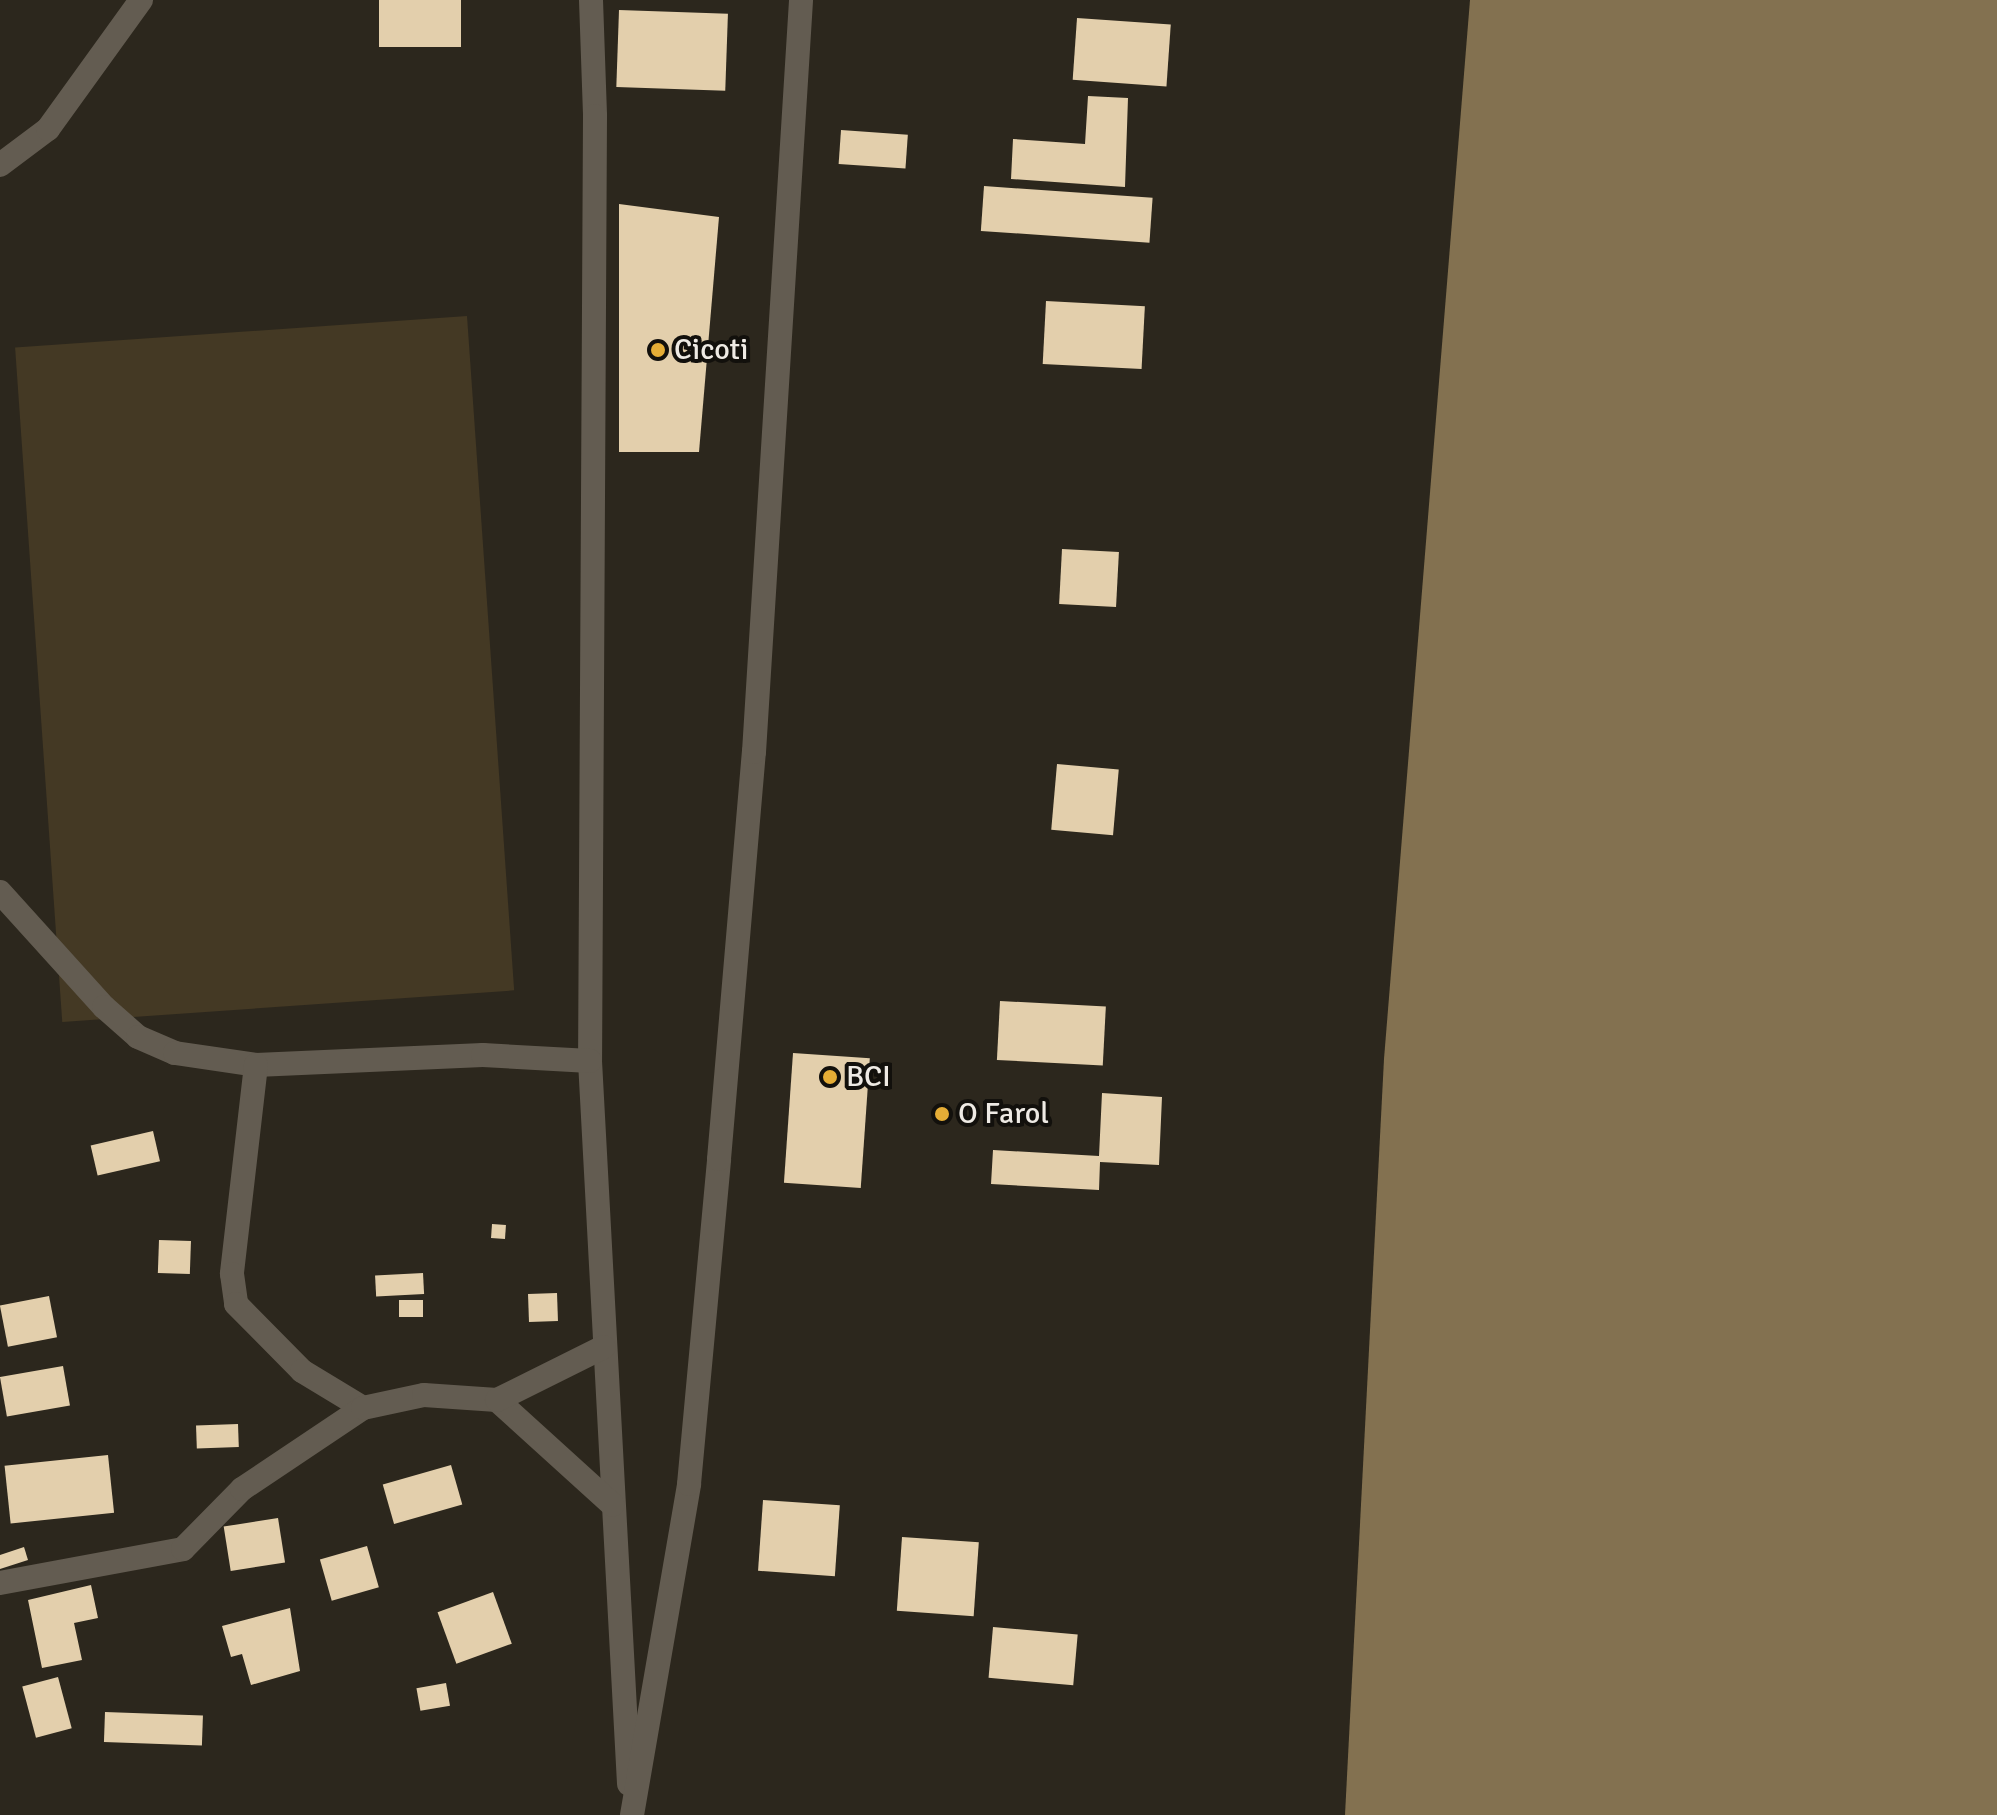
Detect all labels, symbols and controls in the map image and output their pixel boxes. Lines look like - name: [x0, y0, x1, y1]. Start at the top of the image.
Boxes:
- place label: Cicoti: [674, 332, 748, 368]
- marker: Cicoti: [649, 341, 667, 359]
- place label: BCI: [846, 1059, 891, 1095]
- marker: BCI: [821, 1068, 839, 1086]
- place label: O Farol: [958, 1096, 1049, 1132]
- marker: O Farol: [933, 1105, 951, 1123]

